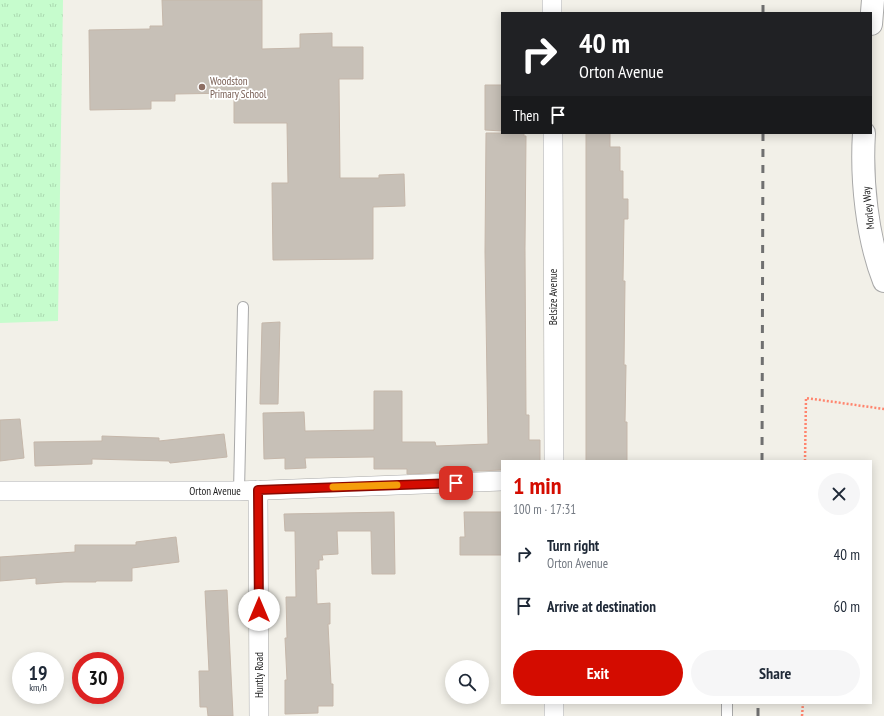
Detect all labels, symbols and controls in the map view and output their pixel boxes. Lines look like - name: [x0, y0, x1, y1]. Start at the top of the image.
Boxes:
- text: 40 m: [579, 24, 630, 61]
- icon: right: [513, 28, 565, 80]
- text: Orton Avenue: [579, 60, 664, 83]
- place label: Woodston Primary School: [210, 74, 267, 101]
- marker: Woodston Primary School: [197, 82, 207, 92]
- icon: arrive: [547, 104, 569, 126]
- text: Then: [513, 106, 539, 125]
- street label: Morley Way: [859, 185, 877, 230]
- street label: Belsize Avenue: [546, 268, 560, 325]
- pin: [439, 466, 473, 500]
- text: 1 min: [513, 470, 561, 501]
- icon: arrive: [445, 472, 467, 494]
- button: close: [818, 473, 860, 515]
- street label: Orton Avenue: [189, 484, 241, 498]
- text: 100 m · 17:31: [513, 501, 576, 518]
- text: Turn right: [547, 536, 599, 555]
- icon: right: [513, 543, 535, 565]
- text: 40 m: [834, 545, 860, 564]
- text: Orton Avenue: [547, 555, 608, 572]
- position arrow: [238, 589, 280, 631]
- icon: arrive: [513, 595, 535, 617]
- text: Arrive at destination: [547, 597, 656, 616]
- text: 60 m: [834, 597, 860, 616]
- button: Exit: [513, 650, 683, 696]
- button: Share: [691, 650, 860, 696]
- speed limit sign: 30: [72, 652, 124, 704]
- street label: Huntly Road: [252, 652, 266, 698]
- text: 19: [28, 660, 48, 686]
- map controls: [445, 660, 489, 704]
- button: search: [445, 660, 489, 704]
- text: km/h: [29, 681, 47, 694]

